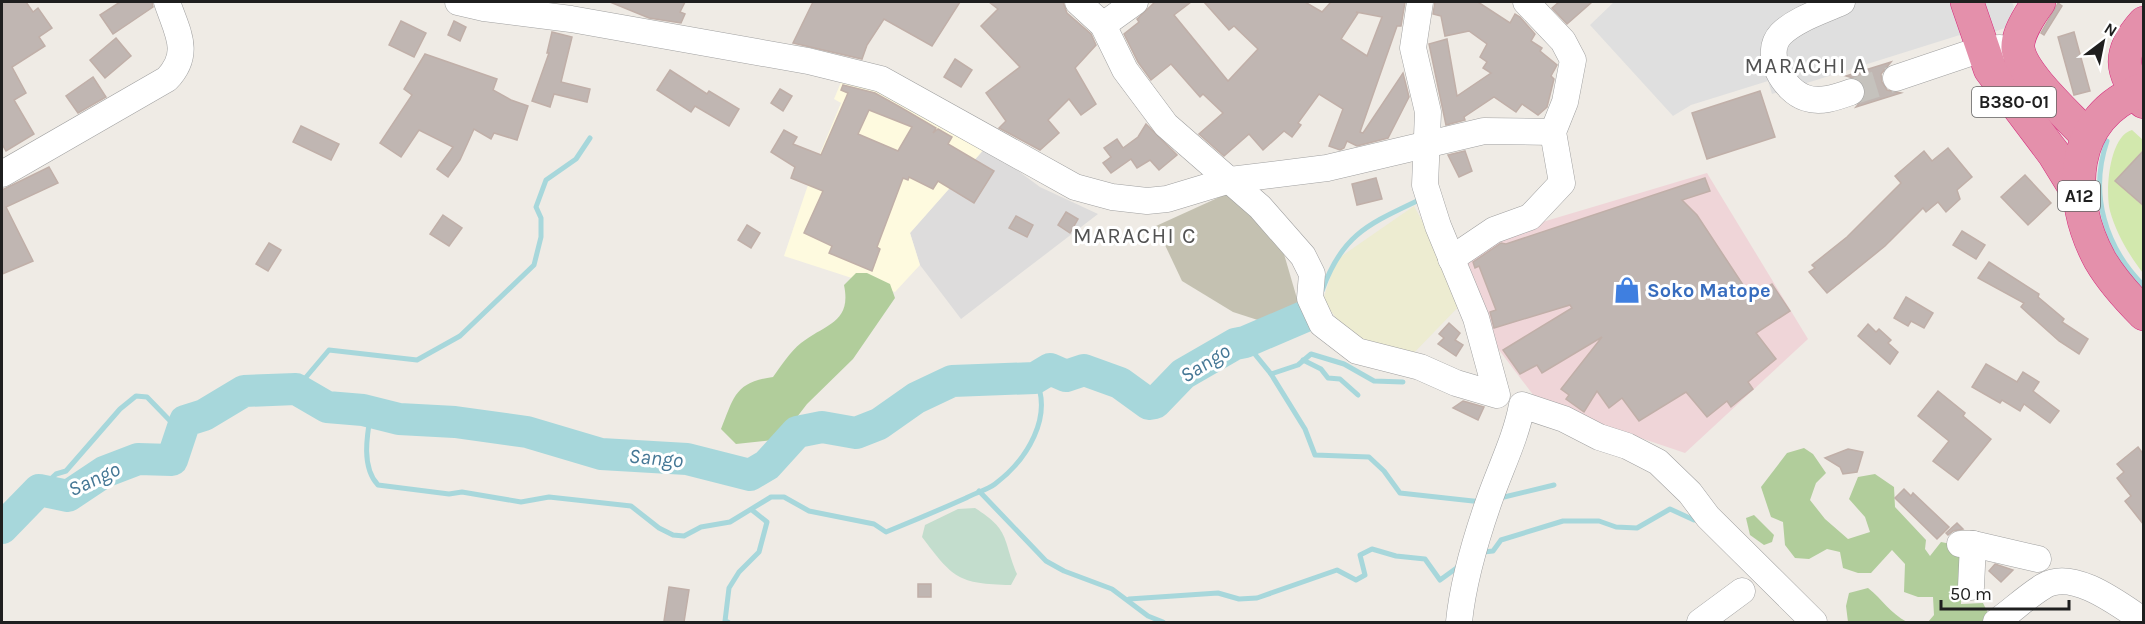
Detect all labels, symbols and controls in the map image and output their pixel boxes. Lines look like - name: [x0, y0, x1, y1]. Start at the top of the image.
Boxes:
- north arrow: [2073, 12, 2133, 72]
- text: N: [2101, 19, 2121, 41]
- district label: MARACHI A: [1744, 53, 1868, 79]
- road number: B380-01: [1972, 87, 2056, 117]
- road number: A12: [2058, 181, 2100, 211]
- district label: MARACHI C: [1073, 223, 1197, 249]
- shop icon: Soko Matope: [1612, 275, 1642, 305]
- place label: Soko Matope: [1647, 279, 1770, 302]
- water label: Sango: [1176, 338, 1235, 388]
- water label: Sango: [628, 444, 685, 472]
- water label: Sango: [64, 456, 124, 501]
- scale bar: [1941, 573, 2068, 611]
- text: 50 m: [1950, 583, 1992, 605]

